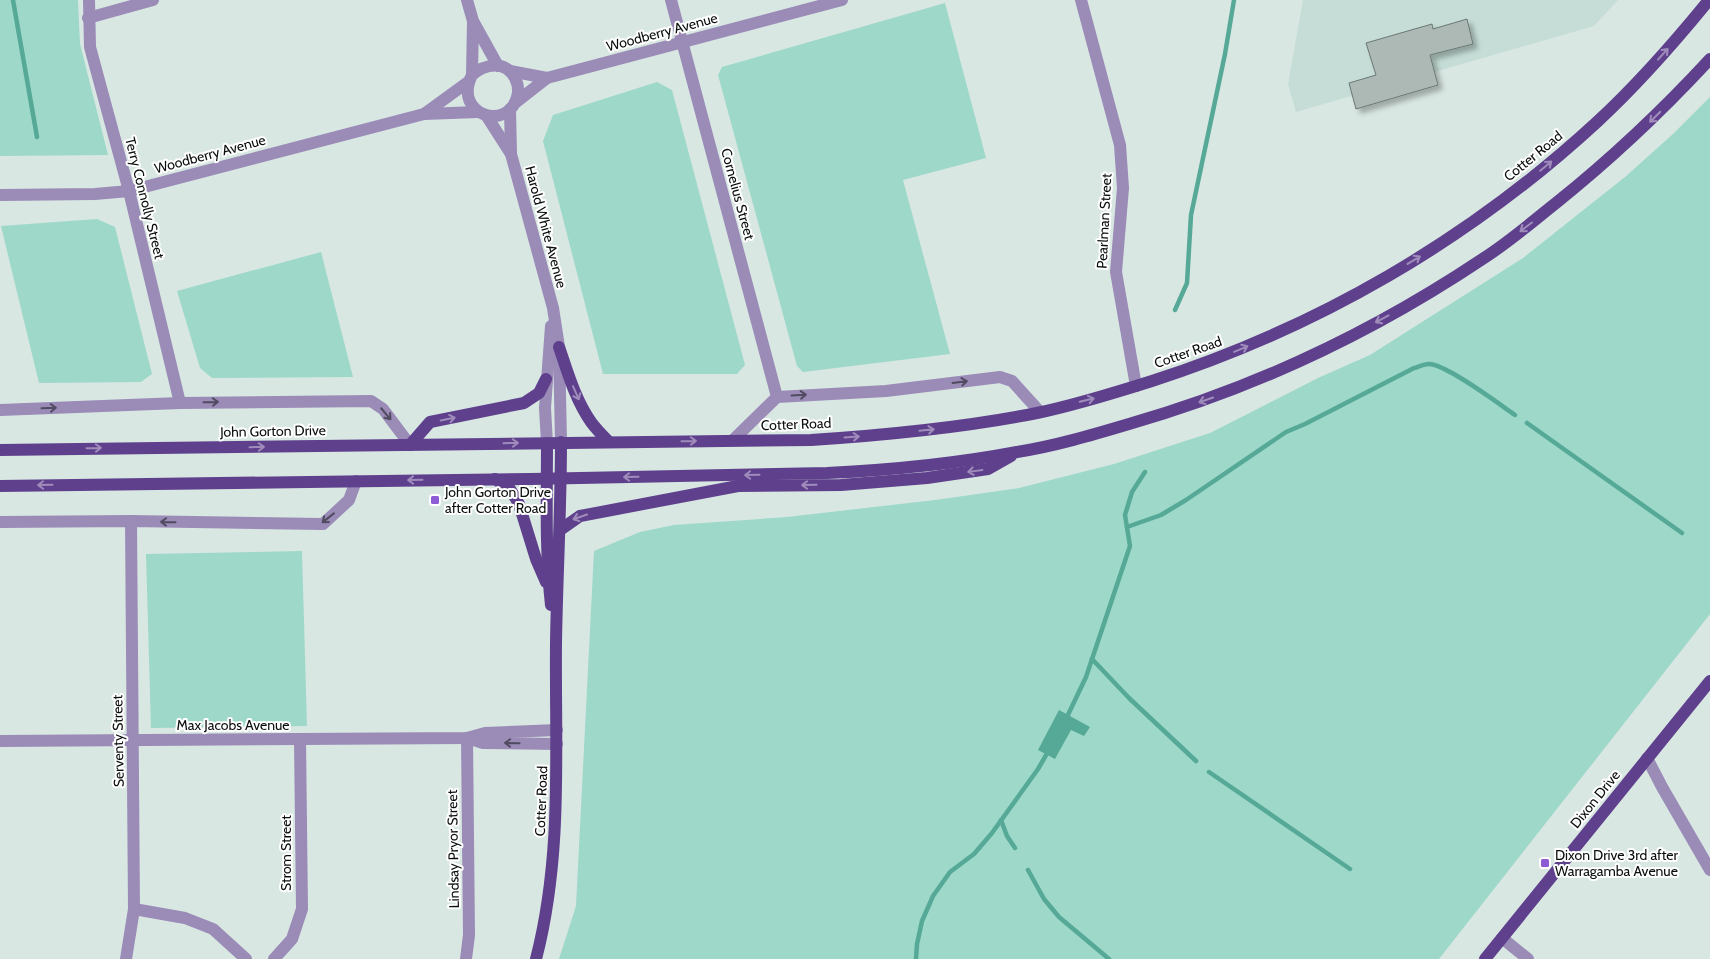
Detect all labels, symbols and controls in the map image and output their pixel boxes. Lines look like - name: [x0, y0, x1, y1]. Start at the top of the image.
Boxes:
- street label: Woodberry Avenue: [604, 9, 720, 55]
- one-way arrow: [1657, 47, 1669, 60]
- one-way arrow: [1649, 111, 1661, 123]
- street label: Cotter Road: [1500, 127, 1566, 185]
- street label: Woodberry Avenue: [152, 131, 268, 177]
- street label: Terry Connolly Street: [121, 135, 169, 261]
- street label: Cornelius Street: [717, 146, 759, 242]
- one-way arrow: [1540, 161, 1553, 172]
- street label: Harold White Avenue: [521, 164, 571, 290]
- street label: Pearlman Street: [1093, 173, 1115, 269]
- one-way arrow: [1519, 222, 1533, 232]
- one-way arrow: [1407, 255, 1421, 265]
- one-way arrow: [1376, 315, 1390, 325]
- street label: Cotter Road: [1152, 332, 1224, 372]
- one-way arrow: [1233, 344, 1248, 354]
- one-way arrow: [952, 377, 968, 387]
- one-way arrow: [571, 385, 581, 400]
- one-way arrow: [790, 391, 806, 400]
- one-way arrow: [1078, 395, 1094, 405]
- one-way arrow: [1198, 396, 1214, 405]
- one-way arrow: [203, 398, 219, 407]
- one-way arrow: [40, 403, 56, 413]
- one-way arrow: [381, 407, 392, 420]
- one-way arrow: [440, 413, 456, 423]
- street label: Cotter Road: [760, 414, 832, 434]
- street label: John Gorton Drive: [219, 421, 326, 441]
- one-way arrow: [919, 425, 935, 435]
- one-way arrow: [844, 433, 860, 442]
- one-way arrow: [681, 436, 697, 446]
- one-way arrow: [502, 438, 519, 448]
- one-way arrow: [249, 442, 265, 451]
- one-way arrow: [86, 444, 102, 453]
- one-way arrow: [967, 466, 983, 476]
- one-way arrow: [745, 470, 761, 480]
- one-way arrow: [623, 473, 639, 482]
- one-way arrow: [408, 475, 424, 485]
- one-way arrow: [37, 480, 53, 490]
- one-way arrow: [801, 480, 817, 490]
- place label: John Gorton Drive after Cotter Road: [444, 483, 551, 517]
- marker: John Gorton Drive after Cotter Road: [429, 494, 441, 506]
- one-way arrow: [322, 513, 335, 524]
- one-way arrow: [573, 513, 589, 523]
- one-way arrow: [160, 517, 176, 527]
- street label: Serventy Street: [108, 694, 128, 787]
- street label: Max Jacobs Avenue: [176, 716, 290, 734]
- one-way arrow: [504, 738, 520, 748]
- street label: Cotter Road: [531, 765, 551, 837]
- street label: Dixon Drive: [1566, 766, 1624, 832]
- street label: Lindsay Pryor Street: [443, 789, 463, 908]
- street label: Strom Street: [277, 815, 295, 891]
- place label: Dixon Drive 3rd after Warragamba Avenue: [1555, 846, 1679, 880]
- marker: Dixon Drive 3rd after Warragamba Avenue: [1539, 857, 1551, 869]

